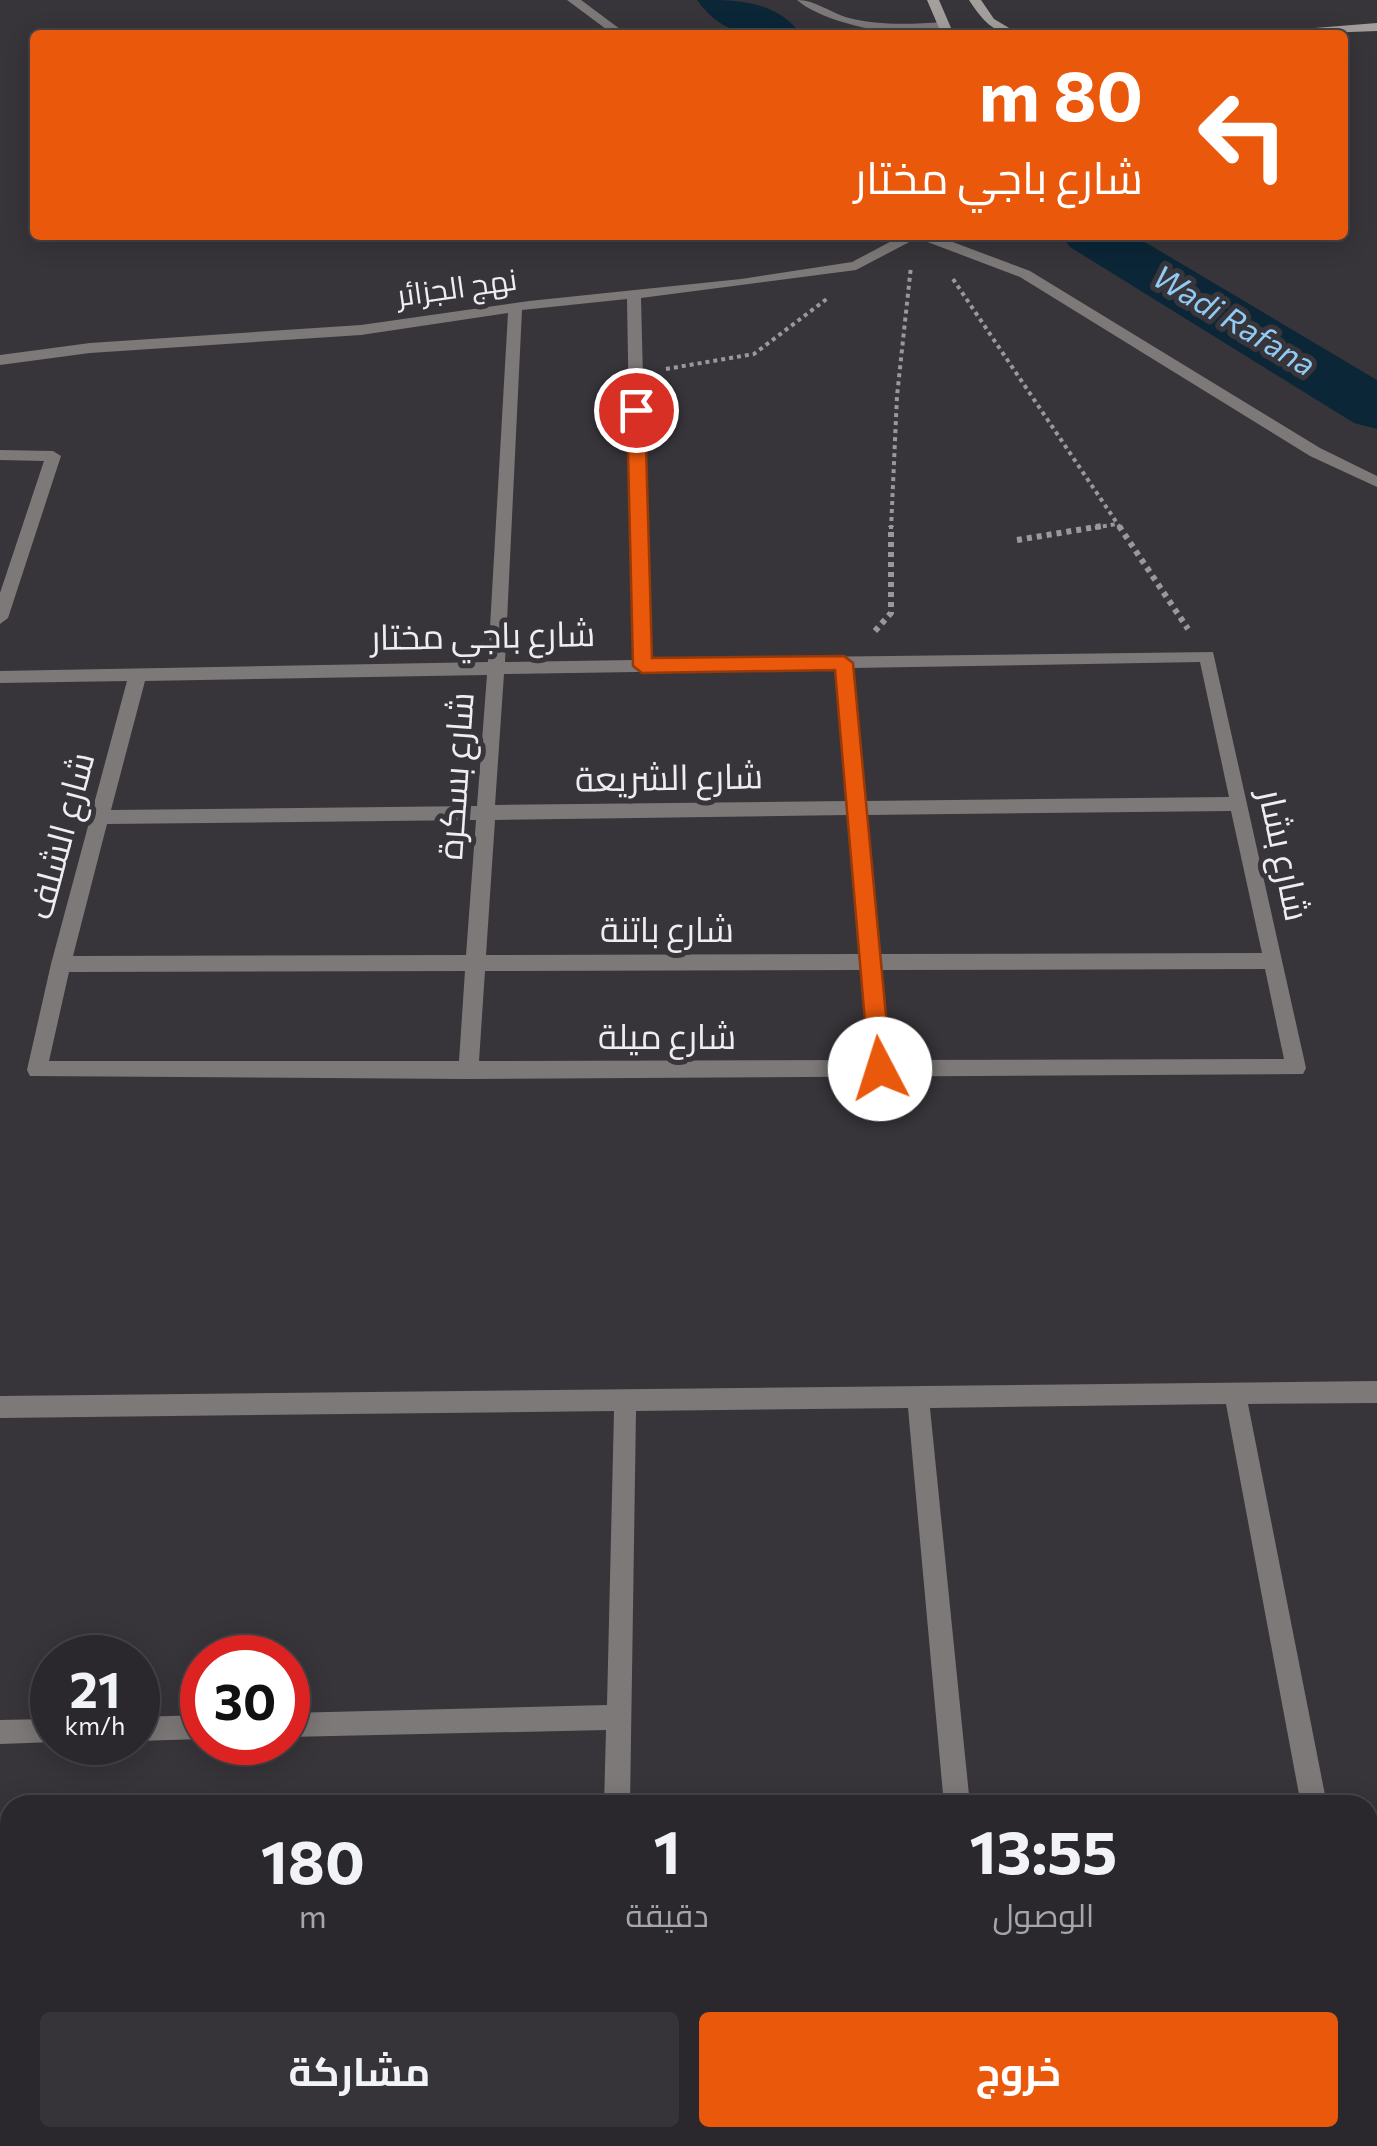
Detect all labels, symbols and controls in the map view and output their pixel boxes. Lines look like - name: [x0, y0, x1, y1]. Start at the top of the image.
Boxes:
- text: 80 m: [979, 50, 1143, 135]
- icon: left: [1178, 70, 1308, 200]
- text: شارع باجي مختار: [854, 148, 1143, 203]
- water label: Wadi Rafana: [1146, 255, 1324, 383]
- street label: نهج الجزائر: [392, 259, 520, 316]
- pin: [594, 368, 679, 453]
- icon: arrive: [609, 383, 664, 438]
- street label: شارع باجي مختار: [368, 610, 596, 665]
- street label: شارع بسكرة: [426, 691, 485, 861]
- street label: شارع الشلف: [16, 747, 105, 925]
- street label: شارع الشريعة: [575, 752, 763, 803]
- street label: شارع بشار: [1247, 783, 1321, 925]
- street label: شارع باتنة: [600, 906, 734, 953]
- street label: شارع ميلة: [598, 1013, 736, 1060]
- position arrow: [828, 1017, 932, 1121]
- speed limit sign: 30: [180, 1635, 310, 1765]
- text: 21: [69, 1657, 121, 1718]
- text: km/h: [65, 1710, 125, 1740]
- text: 1: [654, 1813, 681, 1886]
- text: 13:55: [969, 1813, 1117, 1886]
- text: 180: [261, 1823, 365, 1896]
- text: دقيقة: [625, 1894, 709, 1934]
- text: الوصول: [992, 1894, 1094, 1934]
- text: m: [299, 1895, 327, 1935]
- button: مشاركة: [40, 2012, 679, 2127]
- button: خروج: [699, 2012, 1338, 2127]

